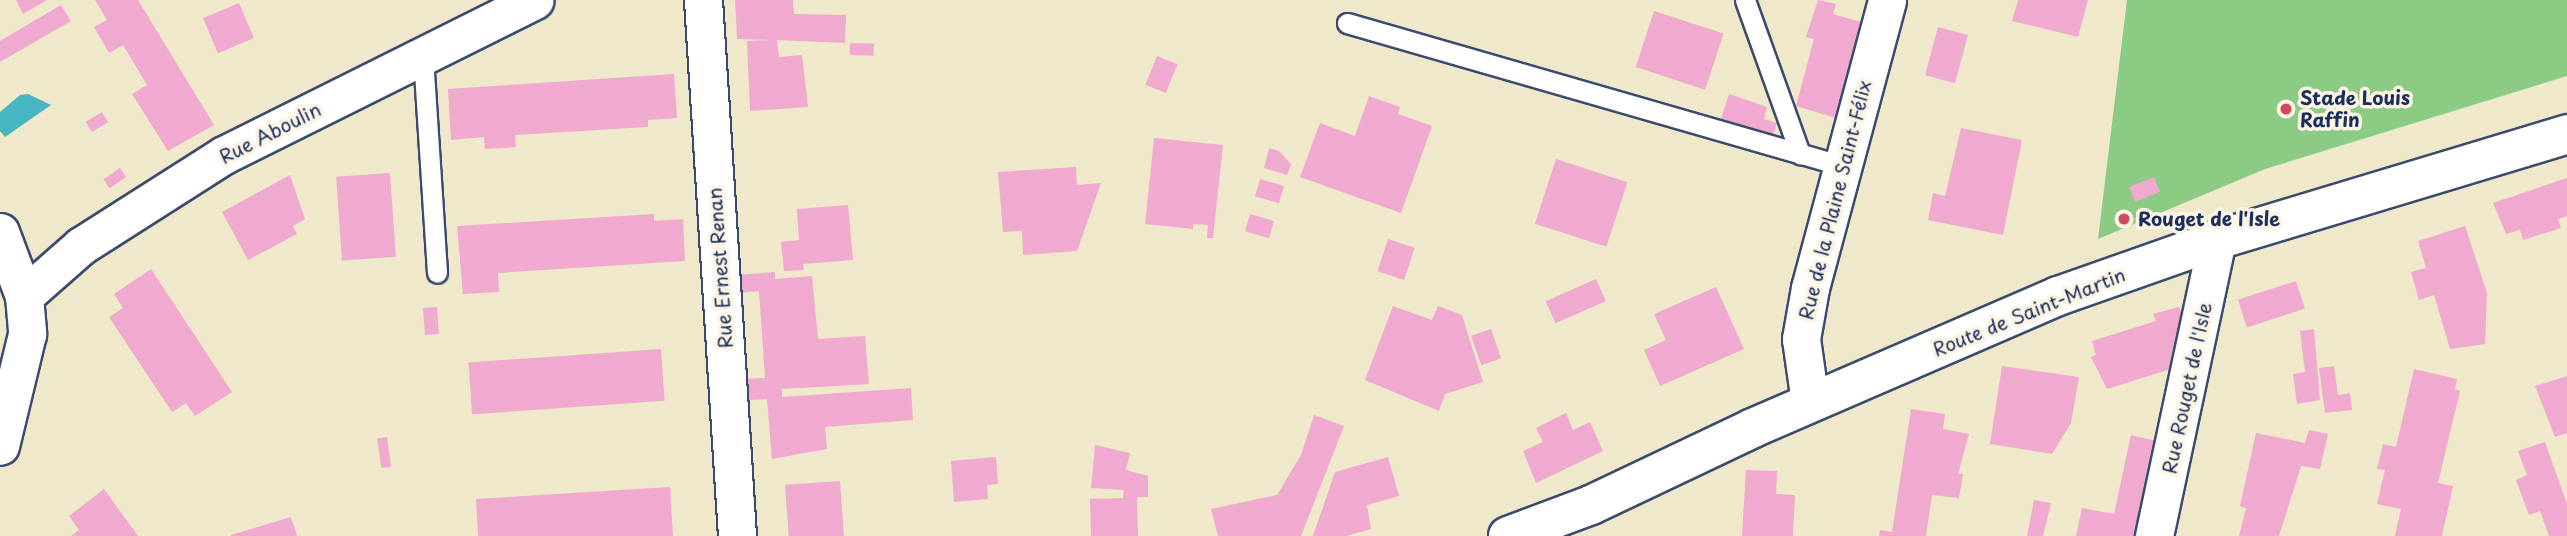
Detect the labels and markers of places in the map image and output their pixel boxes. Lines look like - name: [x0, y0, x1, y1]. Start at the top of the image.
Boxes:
- place label: Stade Louis Raffin: [2300, 87, 2410, 131]
- marker: Stade Louis Raffin: [2278, 101, 2294, 117]
- place label: Rouget de l'Isle: [2138, 208, 2282, 230]
- marker: Rouget de l'Isle: [2116, 211, 2132, 227]

